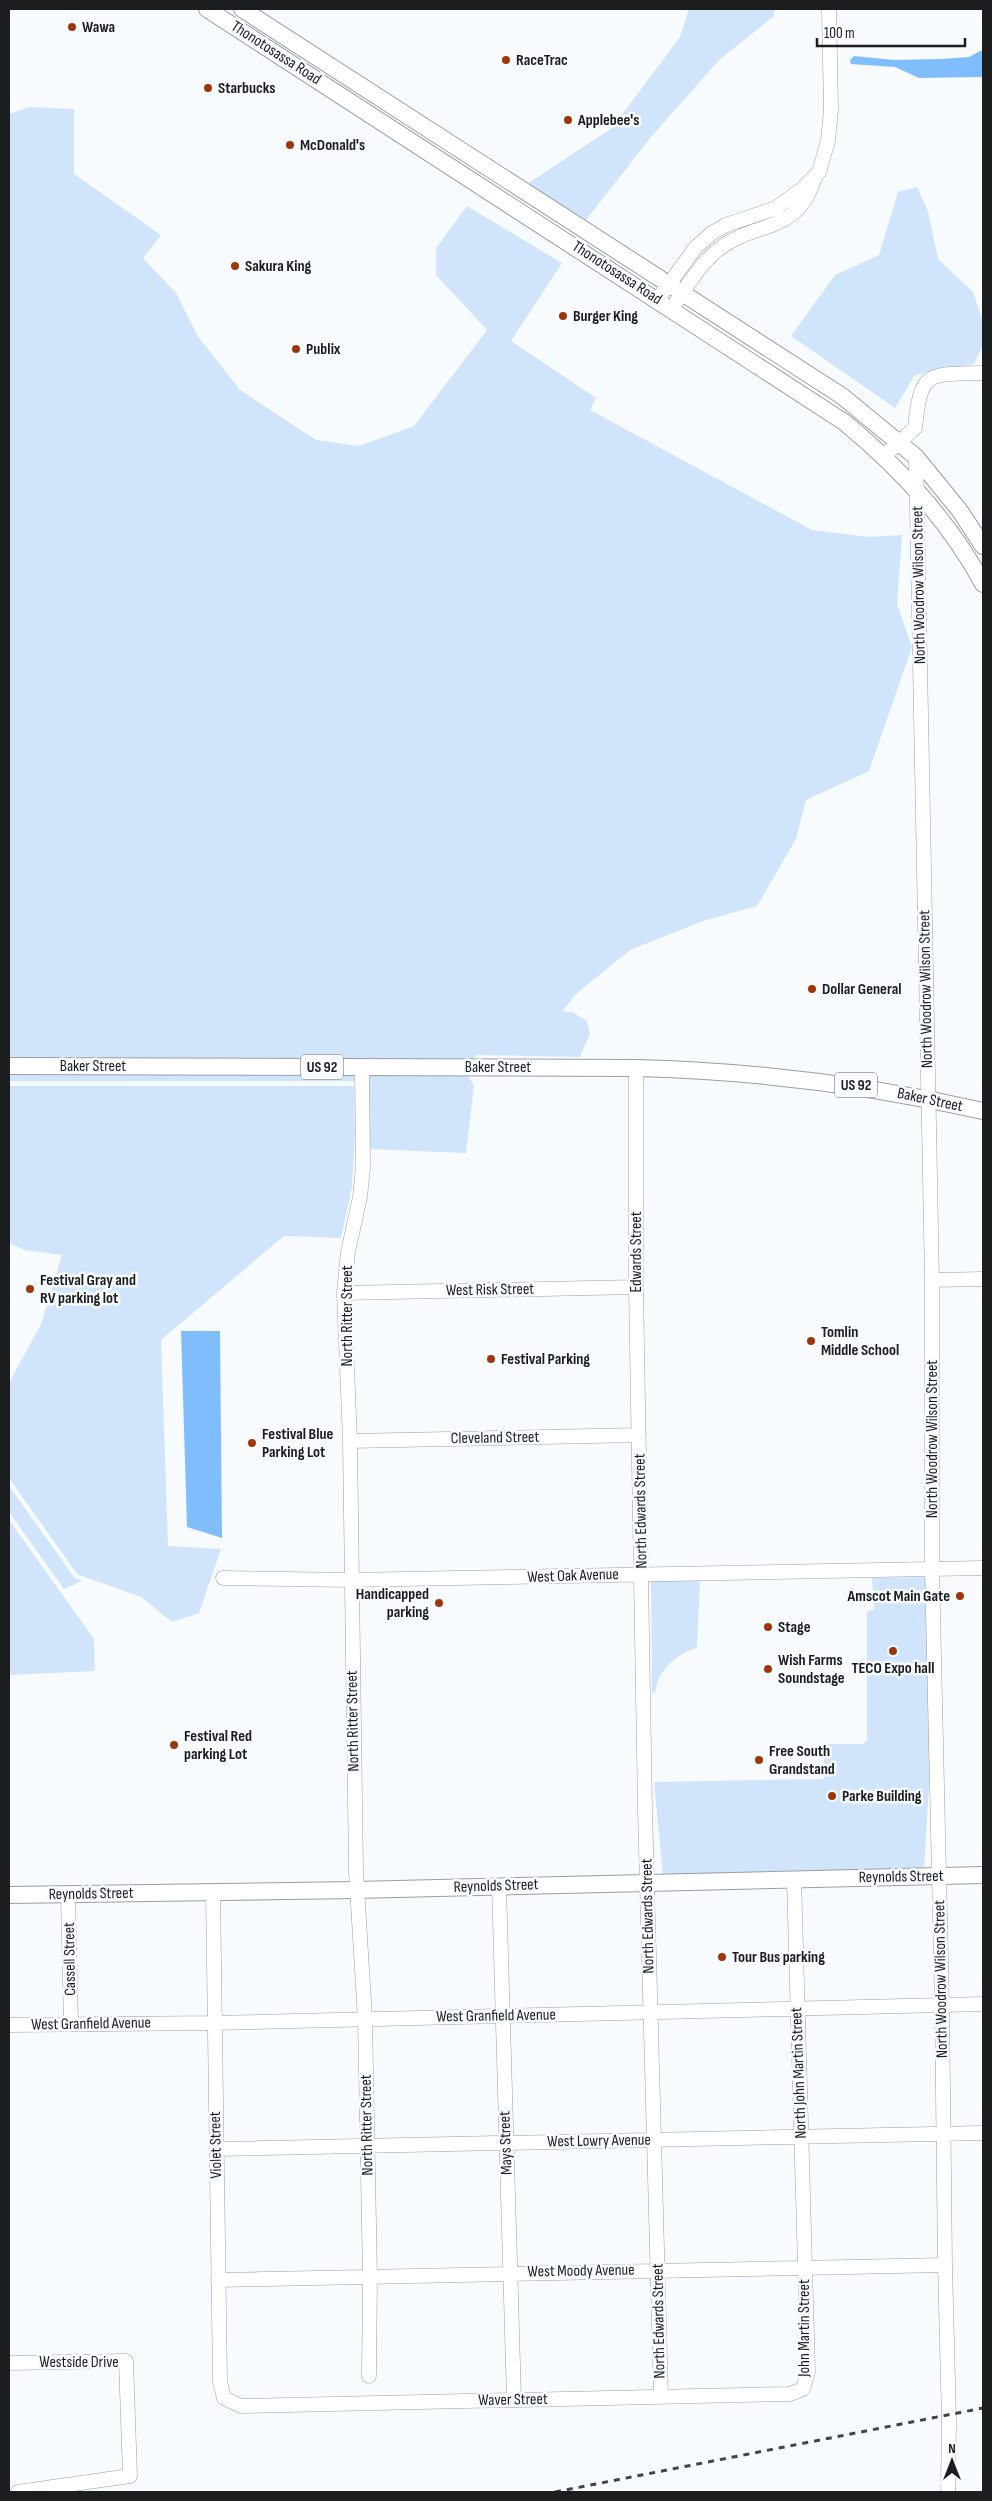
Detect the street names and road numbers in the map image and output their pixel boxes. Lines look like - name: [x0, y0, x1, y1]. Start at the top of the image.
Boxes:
- street label: Thonotosassa Road: [228, 17, 324, 89]
- street label: Thonotosassa Road: [569, 237, 665, 309]
- street label: North Woodrow Wilson Street: [908, 506, 930, 664]
- street label: North Woodrow Wilson Street: [915, 910, 937, 1068]
- road number: US 92: [301, 1054, 343, 1080]
- street label: Baker Street: [60, 1057, 126, 1076]
- street label: Baker Street: [465, 1058, 531, 1077]
- road number: US 92: [835, 1072, 877, 1098]
- street label: Baker Street: [895, 1084, 965, 1116]
- street label: Edwards Street: [627, 1211, 646, 1293]
- street label: North Ritter Street: [338, 1265, 357, 1367]
- street label: West Risk Street: [446, 1280, 534, 1300]
- street label: North Woodrow Wilson Street: [923, 1360, 942, 1518]
- street label: Cleveland Street: [451, 1428, 540, 1448]
- street label: North Edwards Street: [630, 1453, 652, 1569]
- street label: West Oak Avenue: [527, 1565, 619, 1587]
- street label: North Ritter Street: [343, 1670, 363, 1772]
- street label: North Edwards Street: [637, 1858, 659, 1974]
- street label: Reynolds Street: [858, 1867, 944, 1887]
- street label: Reynolds Street: [453, 1875, 539, 1897]
- street label: Reynolds Street: [48, 1884, 134, 1904]
- street label: North Woodrow Wilson Street: [930, 1900, 952, 2058]
- street label: Cassell Street: [60, 1922, 80, 1996]
- street label: West Granfield Avenue: [436, 2005, 556, 2027]
- street label: North John Martin Street: [787, 2007, 811, 2139]
- street label: West Granfield Avenue: [31, 2013, 151, 2035]
- street label: North Ritter Street: [357, 2074, 377, 2176]
- street label: Violet Street: [206, 2111, 226, 2179]
- street label: Mays Street: [495, 2111, 517, 2175]
- street label: West Lowry Avenue: [547, 2131, 651, 2151]
- street label: West Moody Avenue: [527, 2261, 635, 2281]
- street label: North Edwards Street: [648, 2263, 670, 2379]
- street label: John Martin Street: [795, 2279, 814, 2378]
- street label: Westside Drive: [39, 2353, 119, 2372]
- street label: Waver Street: [478, 2390, 548, 2410]

